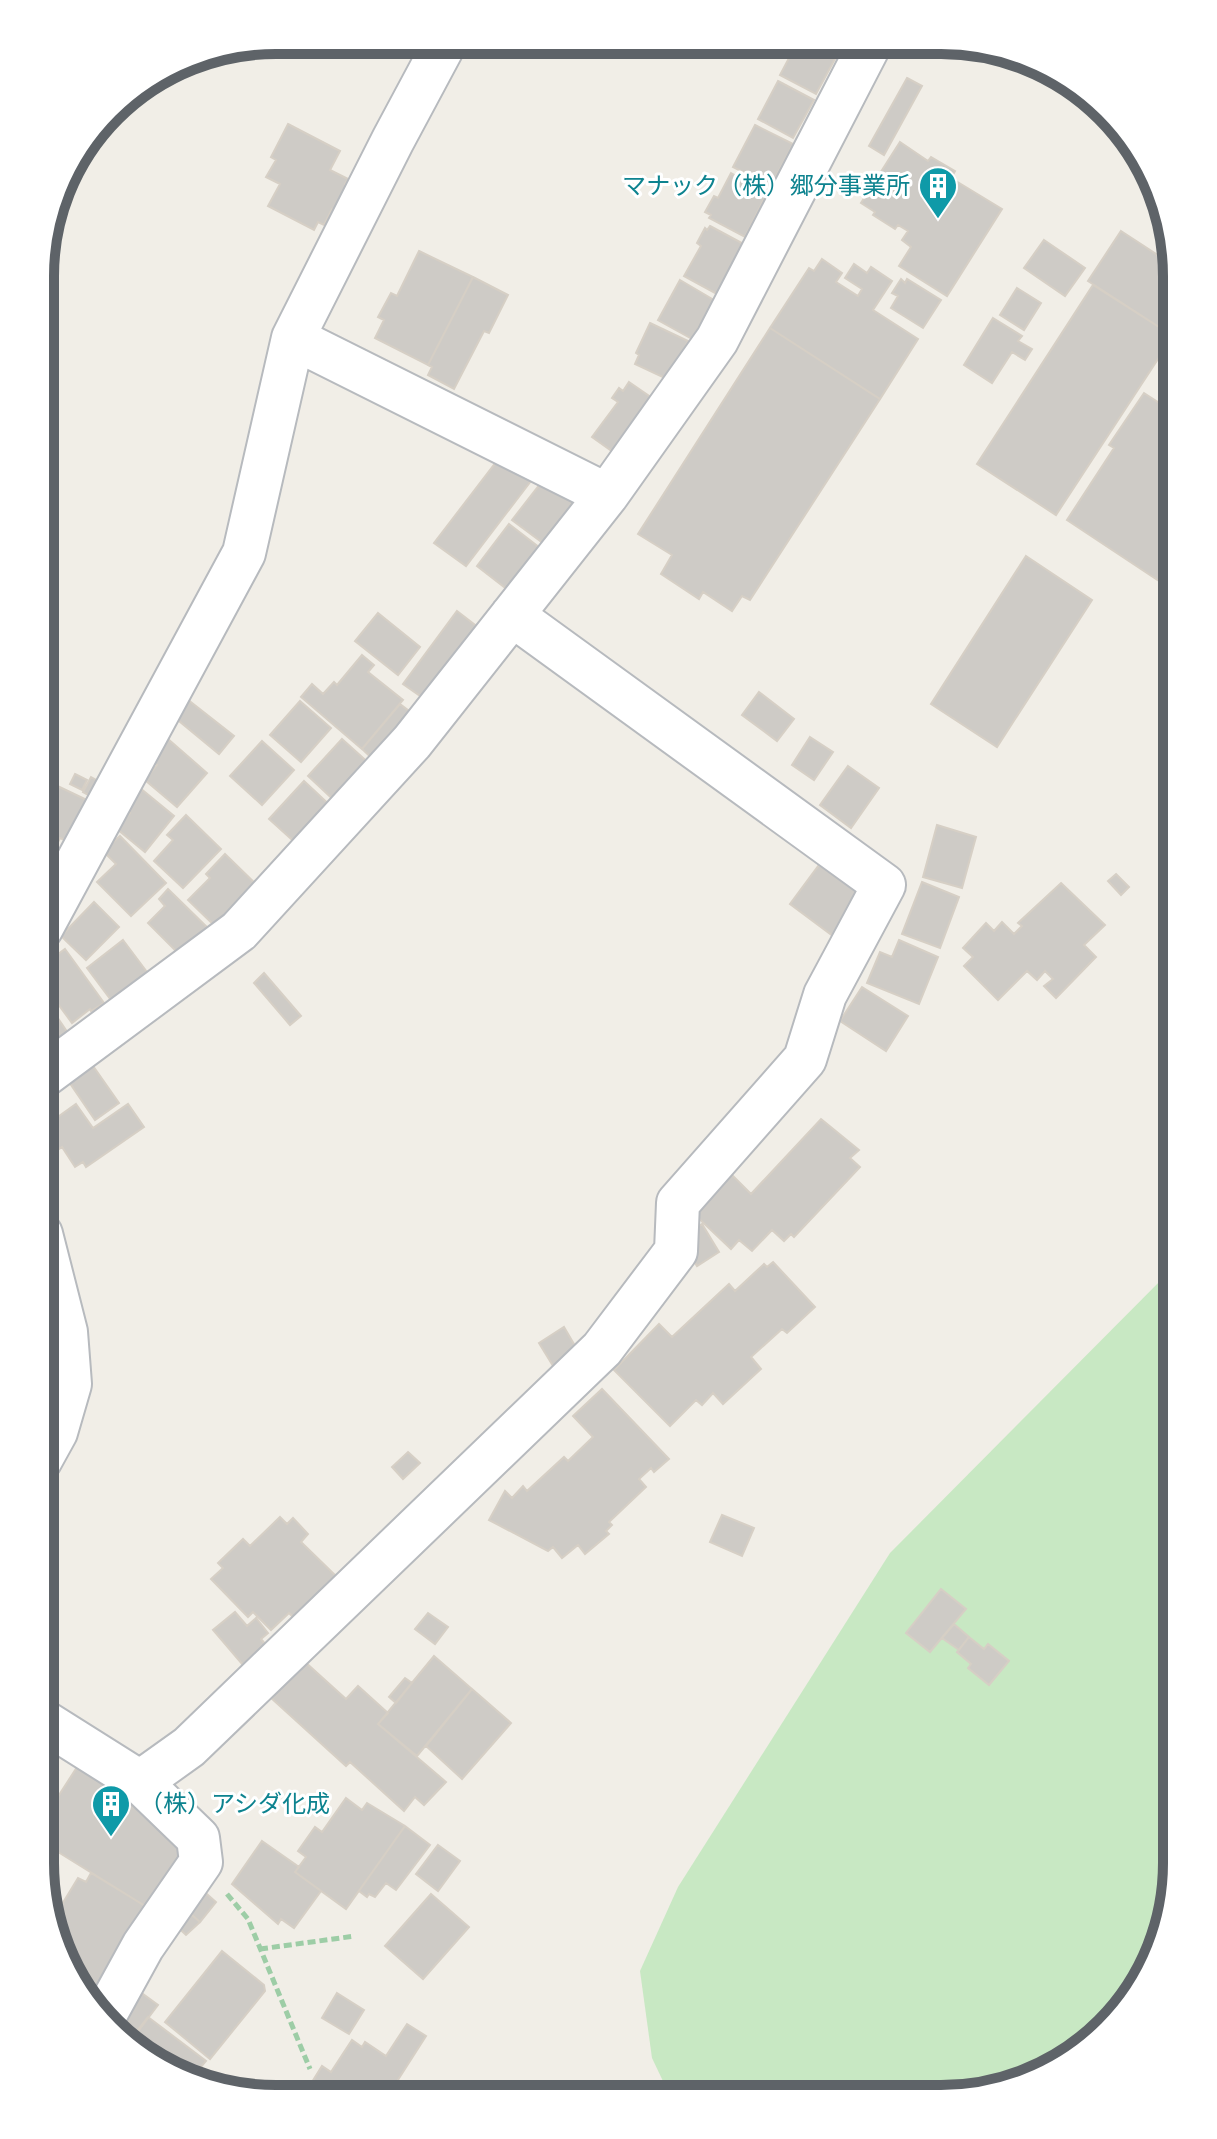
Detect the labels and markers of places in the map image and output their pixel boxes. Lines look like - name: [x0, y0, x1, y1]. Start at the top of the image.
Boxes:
- building icon: マナック（株）郷分事業所: [917, 165, 959, 220]
- place label: マナック（株）郷分事業所: [622, 172, 910, 200]
- building icon: （株）アシダ化成: [90, 1783, 132, 1838]
- place label: （株）アシダ化成: [139, 1790, 330, 1818]

